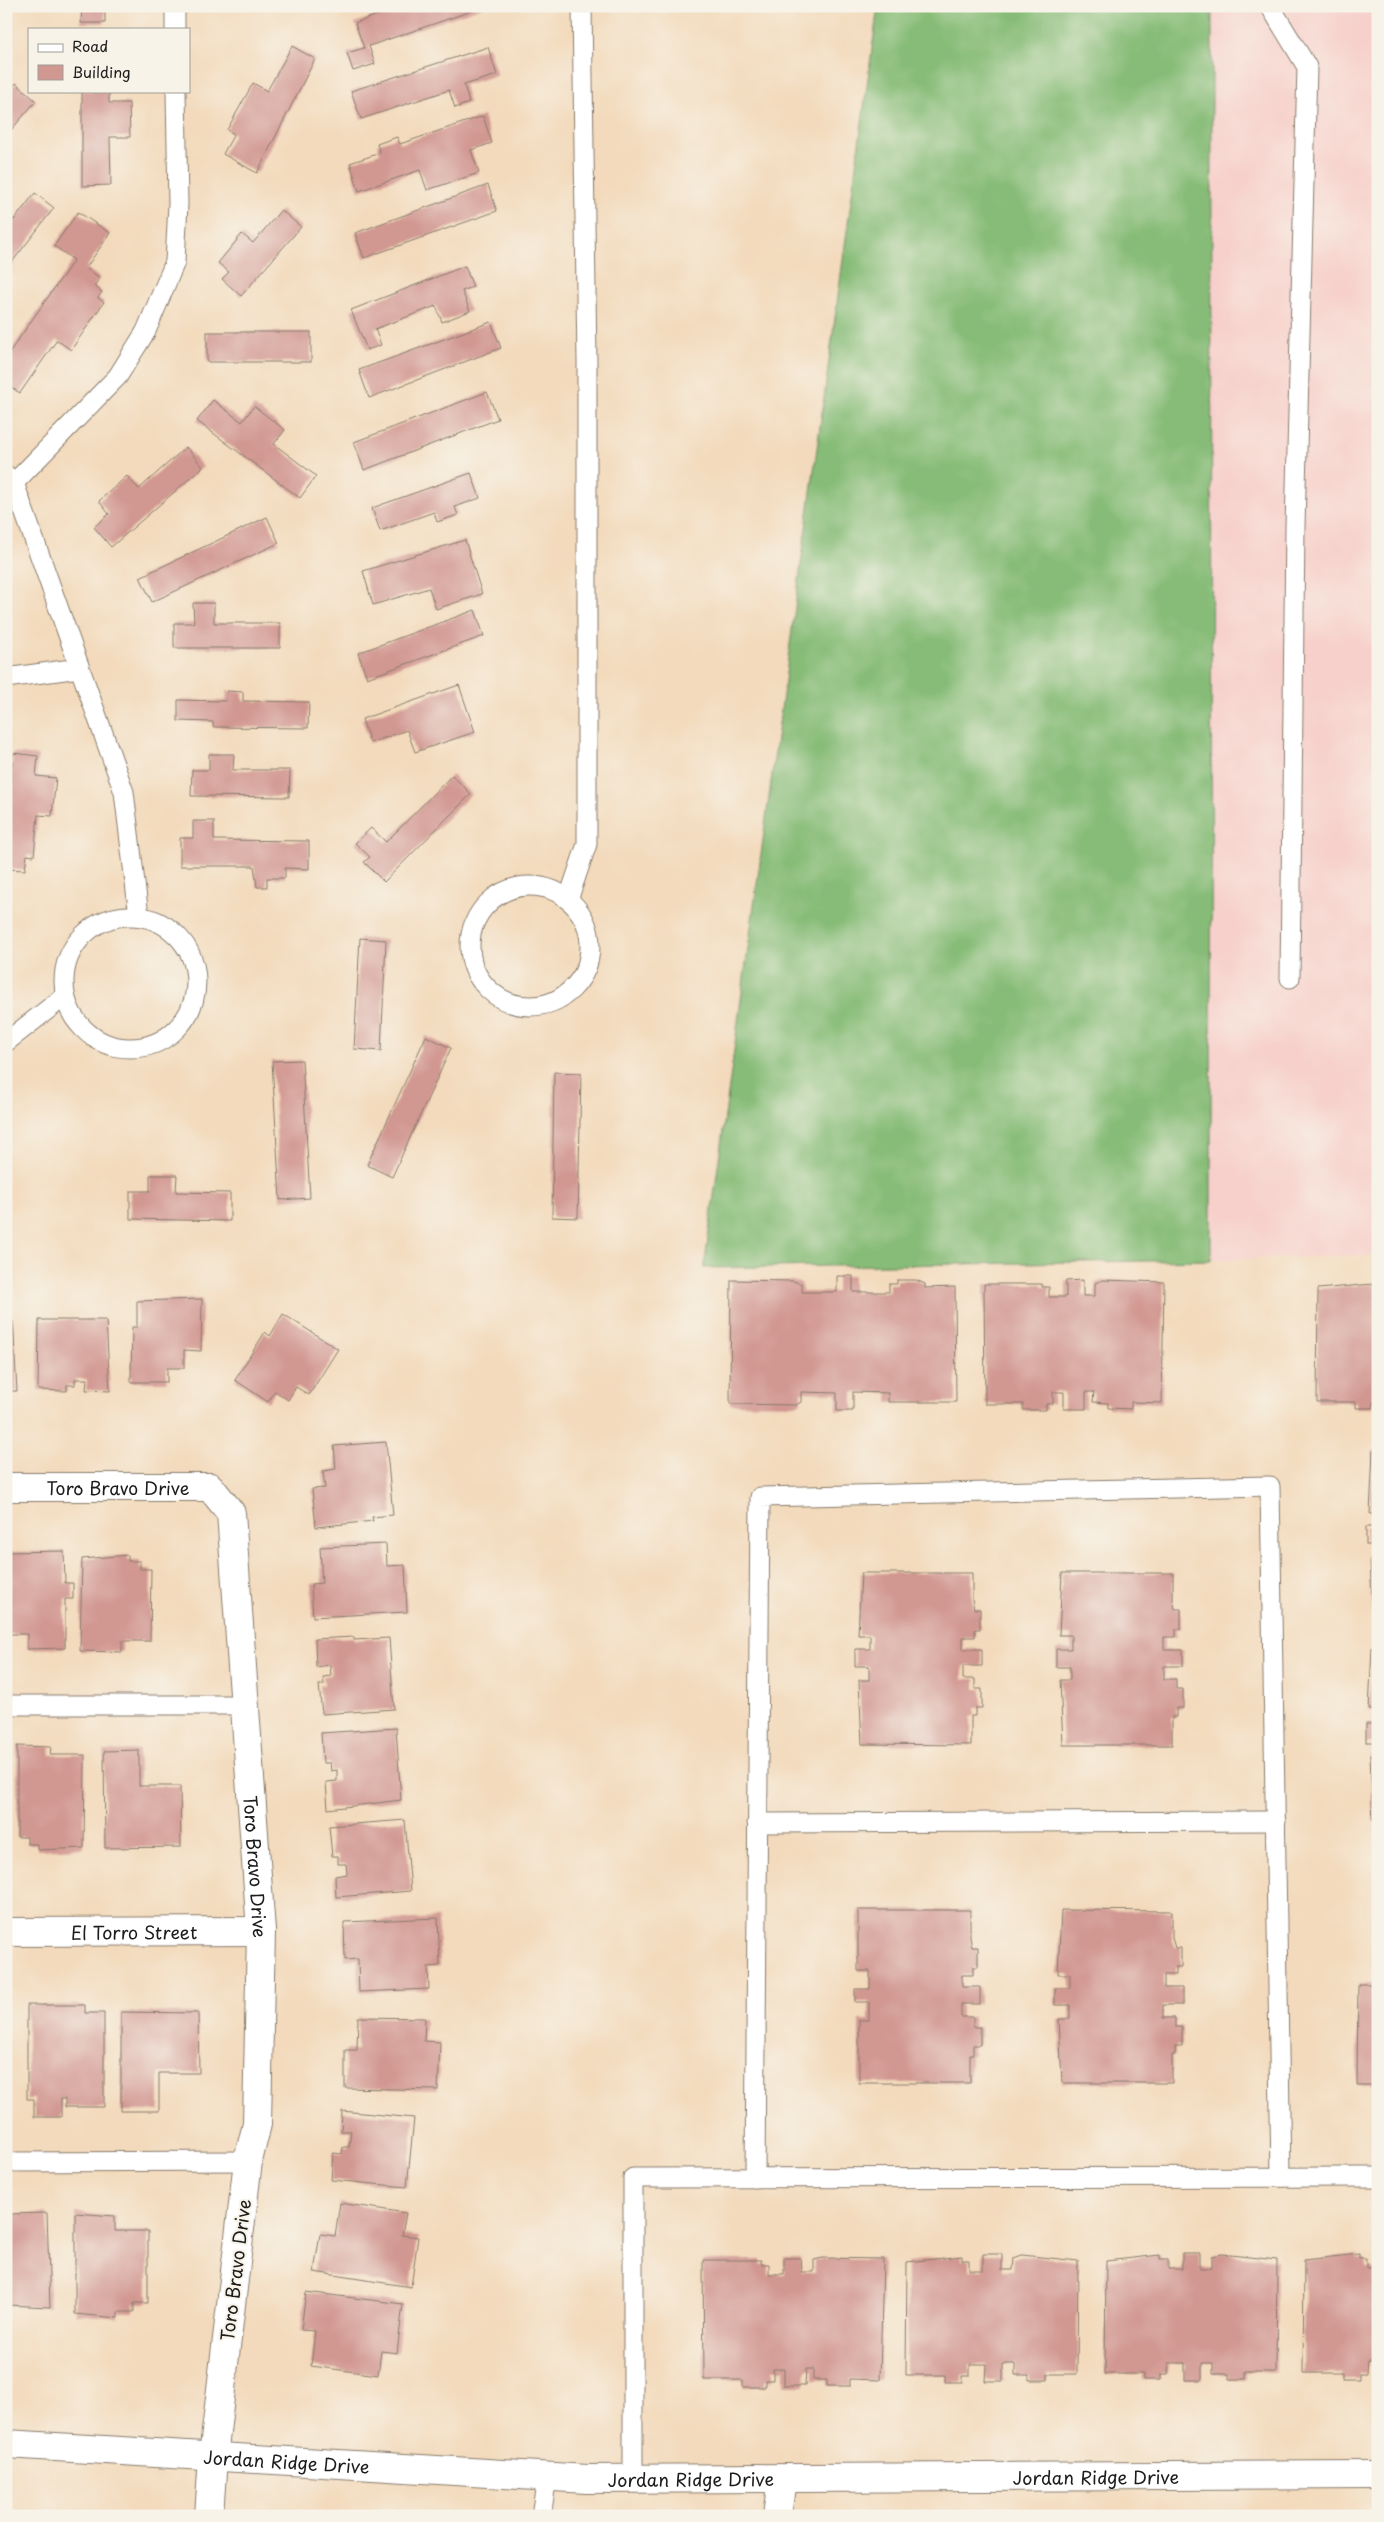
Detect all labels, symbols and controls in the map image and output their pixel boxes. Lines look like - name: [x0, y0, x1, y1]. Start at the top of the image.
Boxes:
- legend: [28, 28, 190, 92]
- text: Road: [72, 34, 108, 57]
- text: Building: [72, 60, 131, 83]
- street label: Toro Bravo Drive: [47, 1474, 190, 1501]
- street label: Toro Bravo Drive: [238, 1794, 275, 1938]
- street label: El Torro Street: [71, 1918, 197, 1945]
- street label: Toro Bravo Drive: [213, 2197, 257, 2343]
- street label: Jordan Ridge Drive: [203, 2442, 370, 2479]
- street label: Jordan Ridge Drive: [1013, 2463, 1179, 2490]
- street label: Jordan Ridge Drive: [608, 2465, 774, 2492]

